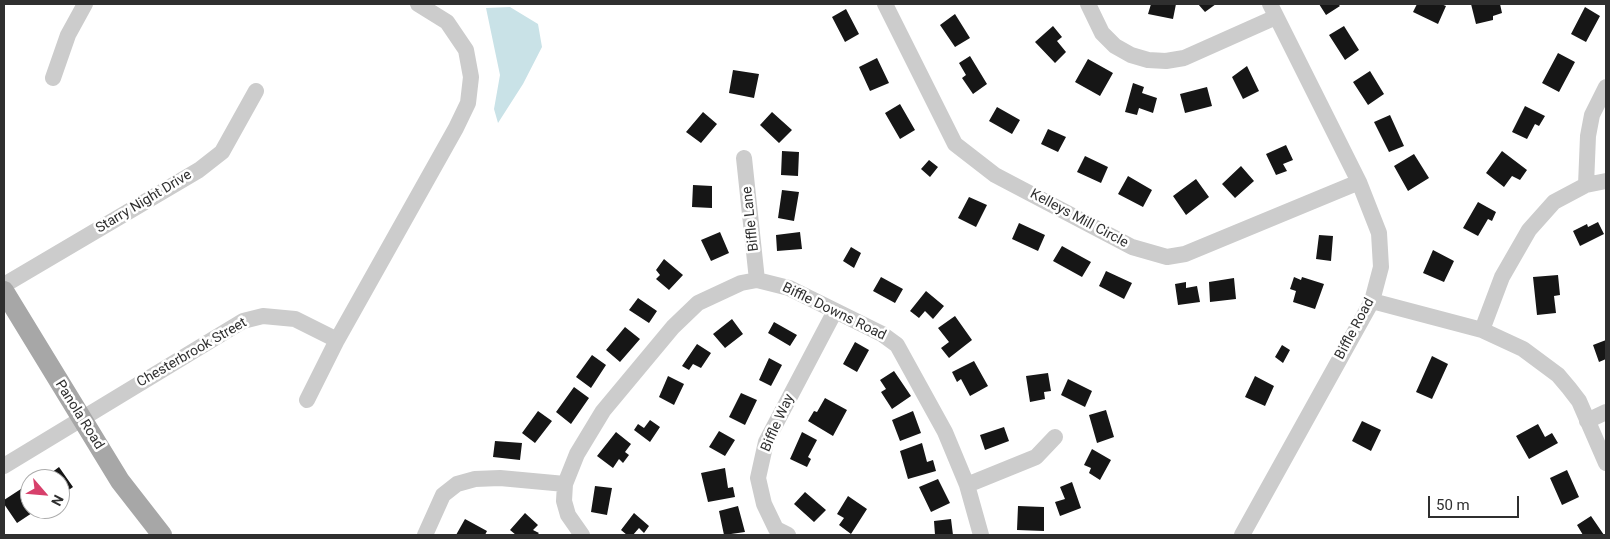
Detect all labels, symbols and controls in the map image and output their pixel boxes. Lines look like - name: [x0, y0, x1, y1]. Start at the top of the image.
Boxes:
- street label: Starry Night Drive: [93, 167, 195, 237]
- street label: Biffle Lane: [739, 186, 763, 252]
- street label: Kelleys Mill Circle: [1027, 186, 1131, 252]
- street label: Biffle Downs Road: [779, 280, 889, 344]
- street label: Biffle Road: [1332, 295, 1378, 363]
- street label: Chesterbrook Street: [134, 315, 250, 391]
- street label: Panola Road: [51, 377, 107, 453]
- street label: Biffle Way: [758, 392, 798, 454]
- north arrow: [20, 469, 70, 519]
- scale bar: [1430, 486, 1521, 518]
- text: N: [48, 492, 67, 508]
- text: 50 m: [1436, 496, 1470, 514]

